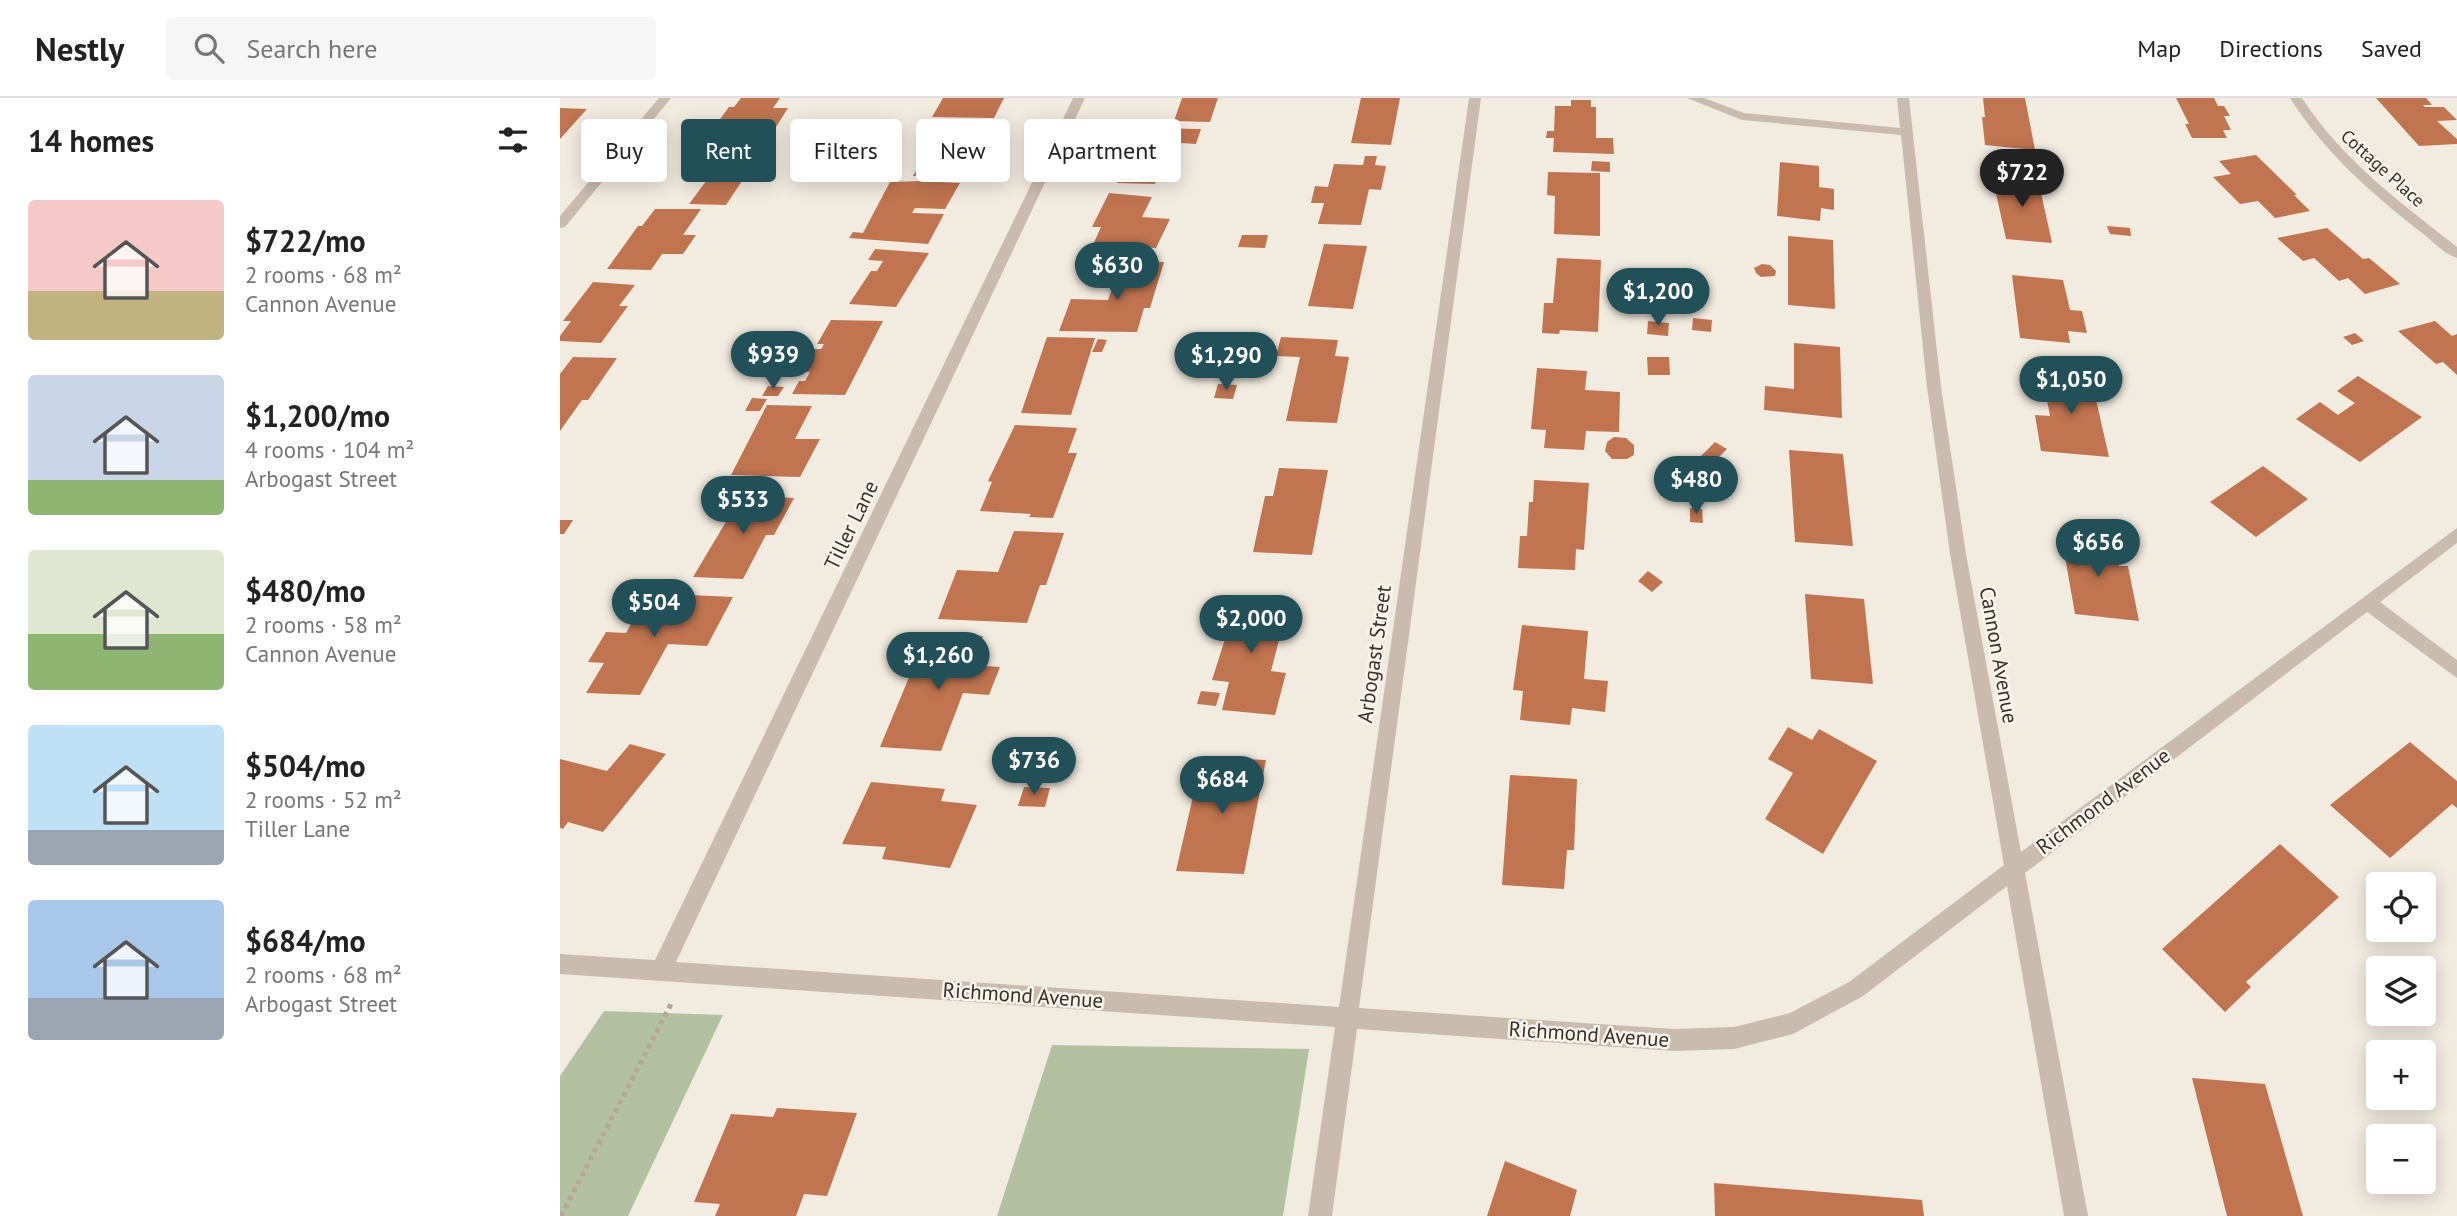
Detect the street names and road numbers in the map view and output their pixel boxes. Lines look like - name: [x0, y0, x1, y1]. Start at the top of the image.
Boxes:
- street label: Cottage Place: [2336, 124, 2430, 212]
- street label: Tiller Lane: [818, 476, 884, 574]
- street label: Arbogast Street: [1351, 583, 1397, 725]
- street label: Cannon Avenue: [1974, 585, 2024, 725]
- street label: Richmond Avenue: [2031, 742, 2175, 860]
- street label: Richmond Avenue: [942, 976, 1104, 1014]
- street label: Richmond Avenue: [1508, 1015, 1670, 1053]

